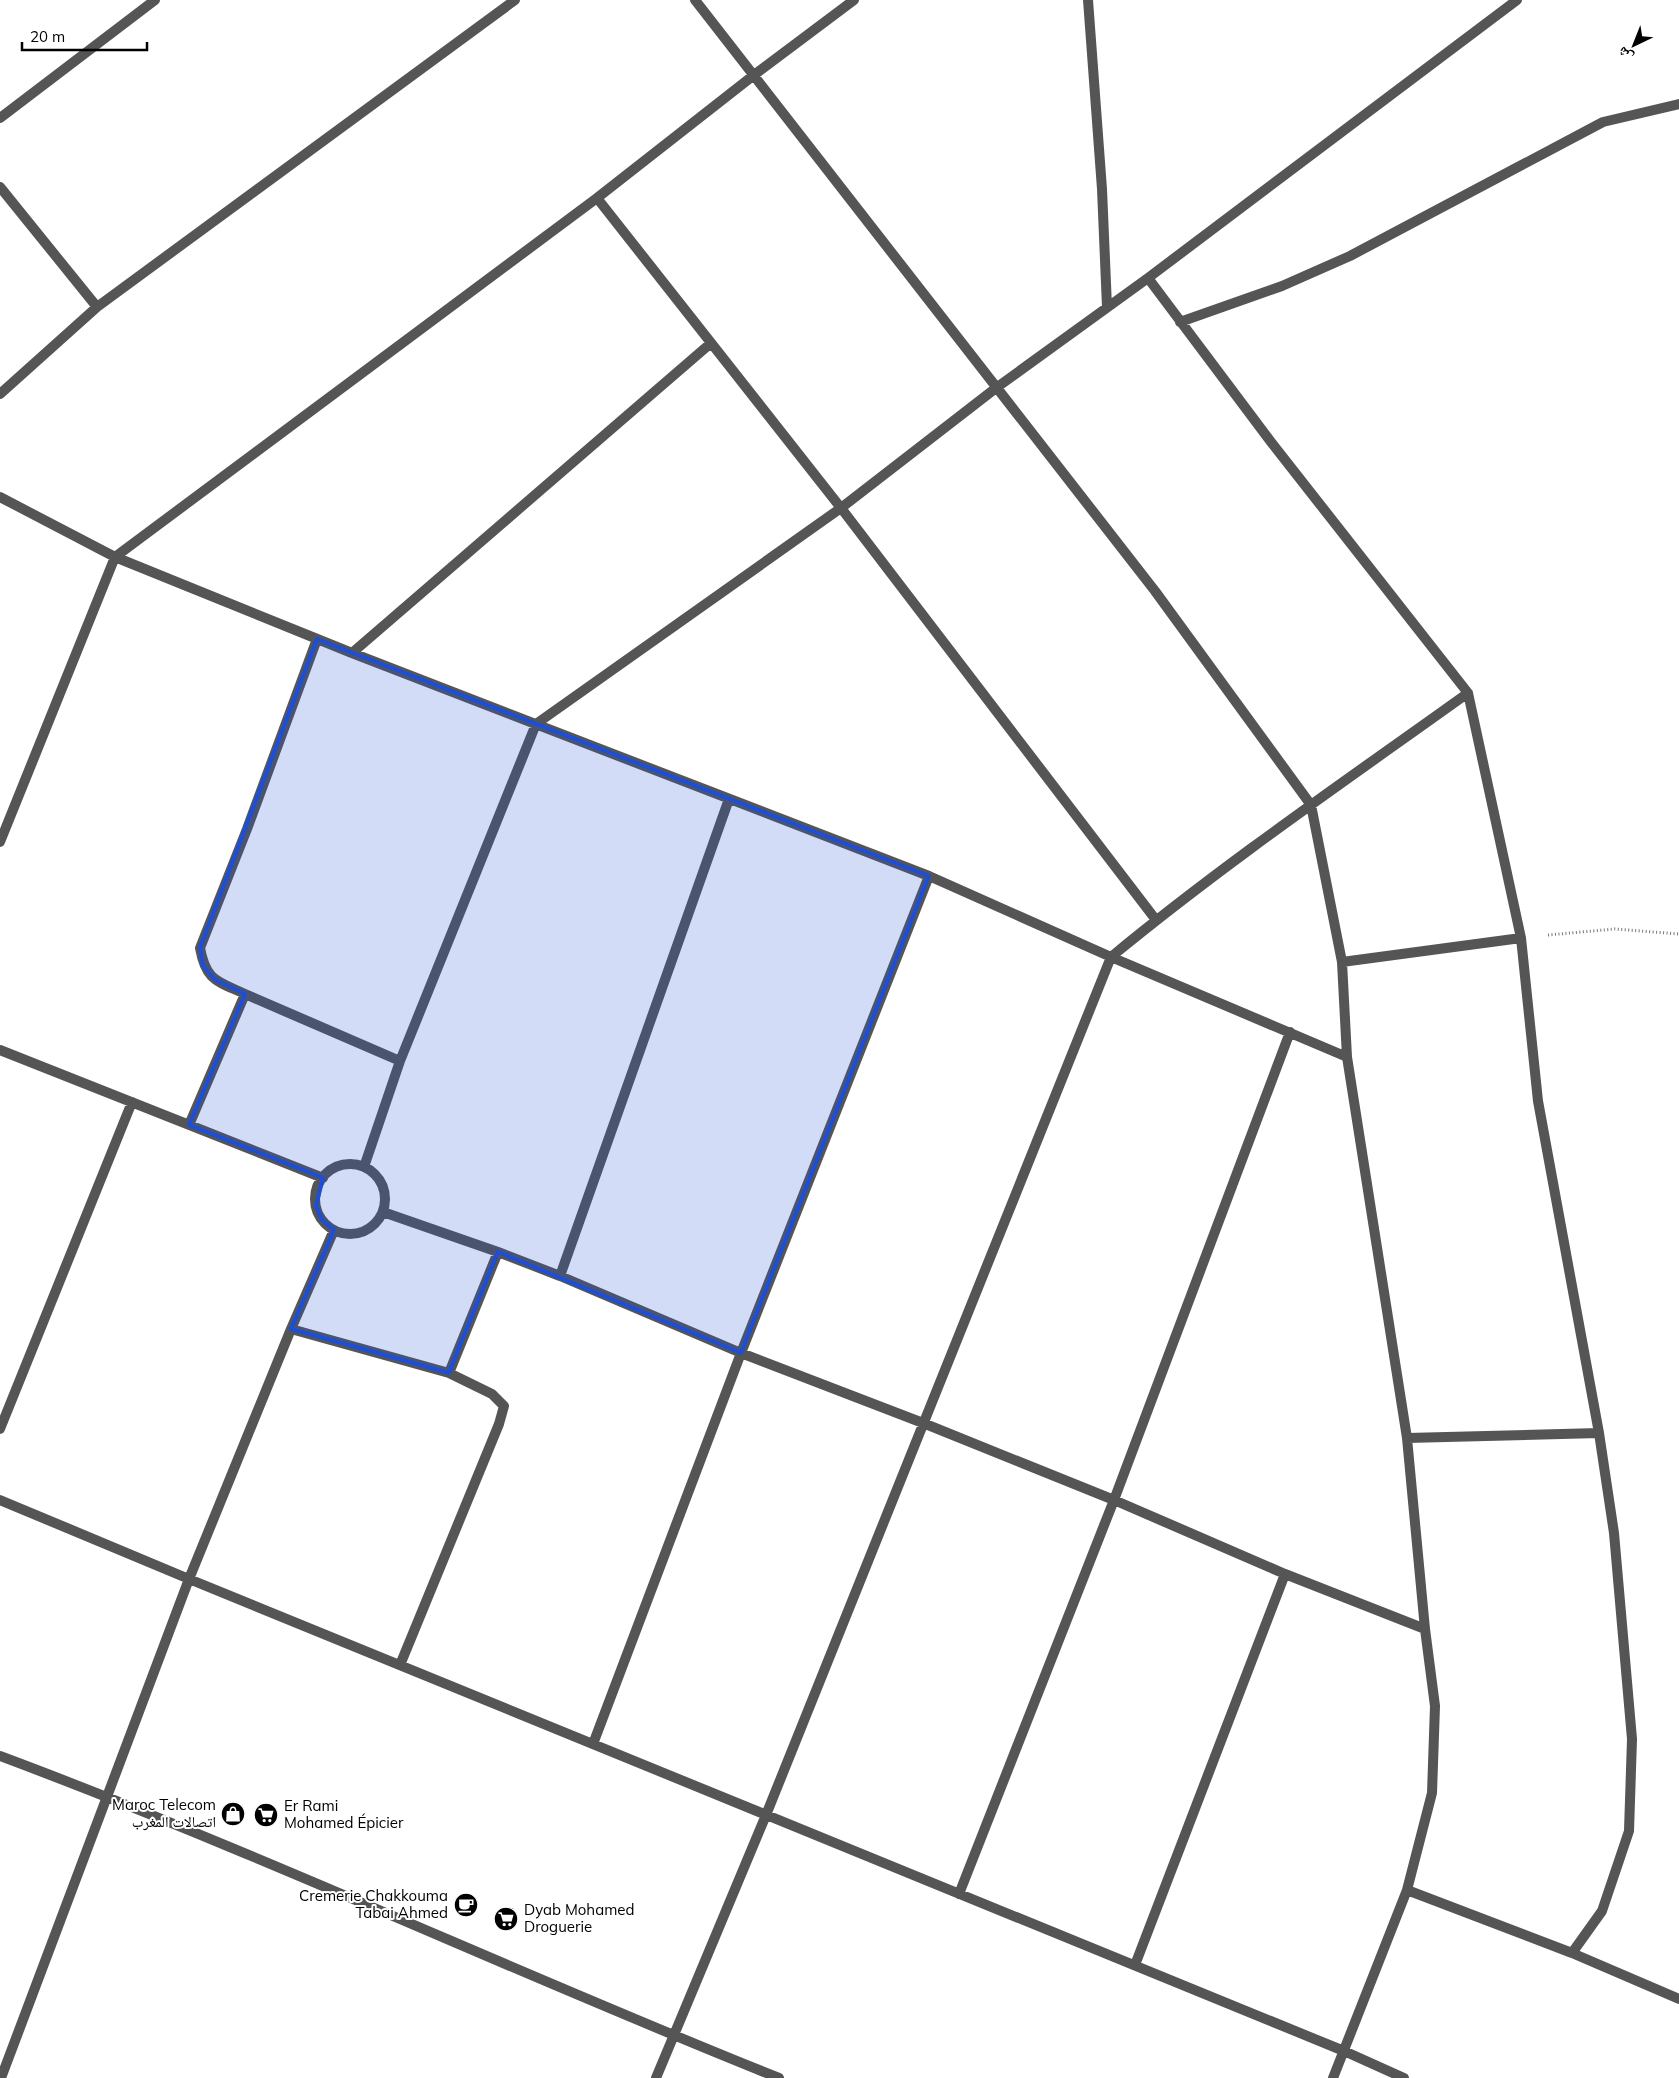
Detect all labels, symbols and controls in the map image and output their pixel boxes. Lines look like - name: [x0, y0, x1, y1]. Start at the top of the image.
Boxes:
- scale bar: [22, 20, 148, 52]
- north arrow: [1609, 20, 1659, 70]
- text: 20 m: [30, 27, 65, 46]
- text: ش: [1613, 43, 1637, 66]
- place label: Maroc Telecom اتصالات المغرب: [112, 1795, 216, 1831]
- place label: Er Rami Mohamed Épicier: [284, 1796, 404, 1832]
- shop icon: Maroc Telecom اتصالات المغرب: [220, 1801, 246, 1827]
- supermarket icon: Er Rami Mohamed Épicier: [253, 1802, 279, 1828]
- place label: Cremerie Chakkouma Tabai Ahmed: [299, 1886, 448, 1922]
- cafe icon: Cremerie Chakkouma Tabai Ahmed: [453, 1892, 479, 1918]
- place label: Dyab Mohamed Droguerie: [524, 1900, 635, 1936]
- supermarket icon: Dyab Mohamed Droguerie: [493, 1906, 519, 1932]

